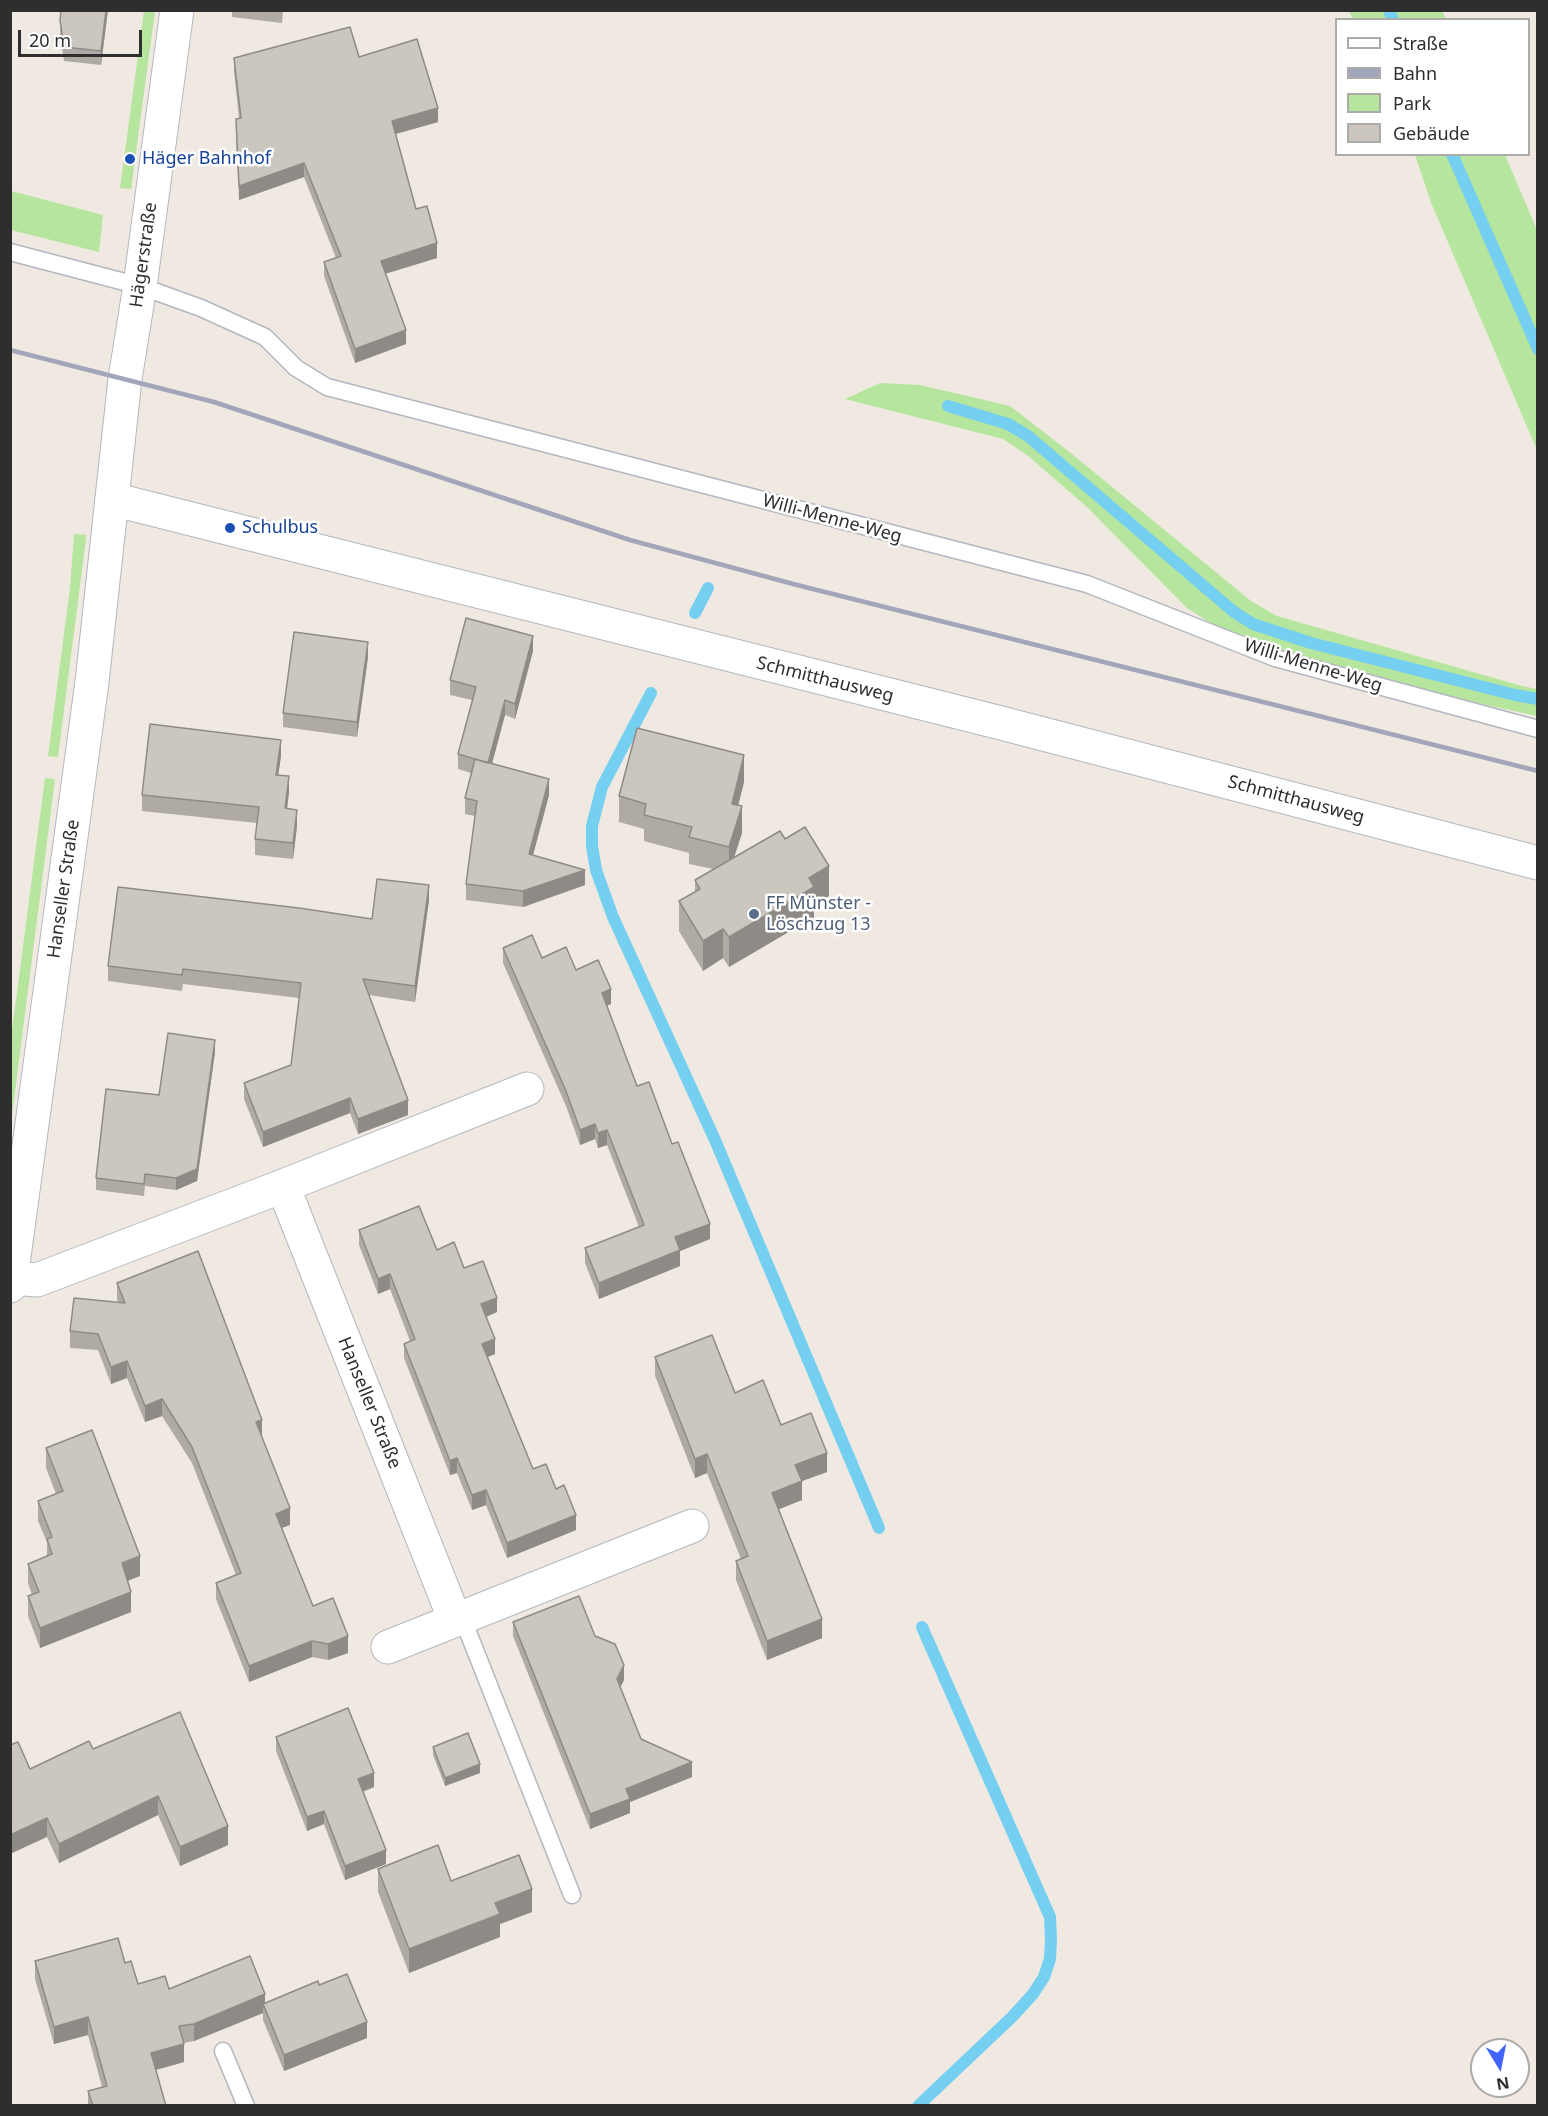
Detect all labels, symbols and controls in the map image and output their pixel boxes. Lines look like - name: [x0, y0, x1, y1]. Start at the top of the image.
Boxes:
- scale bar: [21, 18, 146, 56]
- legend: [1335, 18, 1530, 156]
- text: 20 m: [29, 28, 71, 52]
- text: Straße: [1393, 31, 1448, 55]
- text: Bahn: [1393, 61, 1437, 85]
- text: Park: [1393, 91, 1431, 115]
- text: Gebäude: [1393, 121, 1470, 145]
- place label: Häger Bahnhof: [142, 148, 271, 170]
- marker: Häger Bahnhof: [123, 152, 137, 166]
- street label: Hägerstraße: [126, 201, 162, 309]
- street label: Willi-Menne-Weg: [760, 490, 904, 548]
- place label: Schulbus: [242, 517, 318, 539]
- marker: Schulbus: [223, 521, 237, 535]
- street label: Willi-Menne-Weg: [1241, 635, 1385, 697]
- street label: Schmitthausweg: [754, 653, 896, 707]
- street label: Schmitthausweg: [1225, 771, 1367, 829]
- street label: Hanseller Straße: [44, 818, 84, 960]
- place label: FF Münster - Löschzug 13: [766, 893, 871, 936]
- marker: FF Münster - Löschzug 13: [747, 907, 761, 921]
- street label: Hanseller Straße: [333, 1334, 405, 1472]
- north arrow: [1470, 2038, 1530, 2098]
- text: N: [1494, 2072, 1511, 2096]

